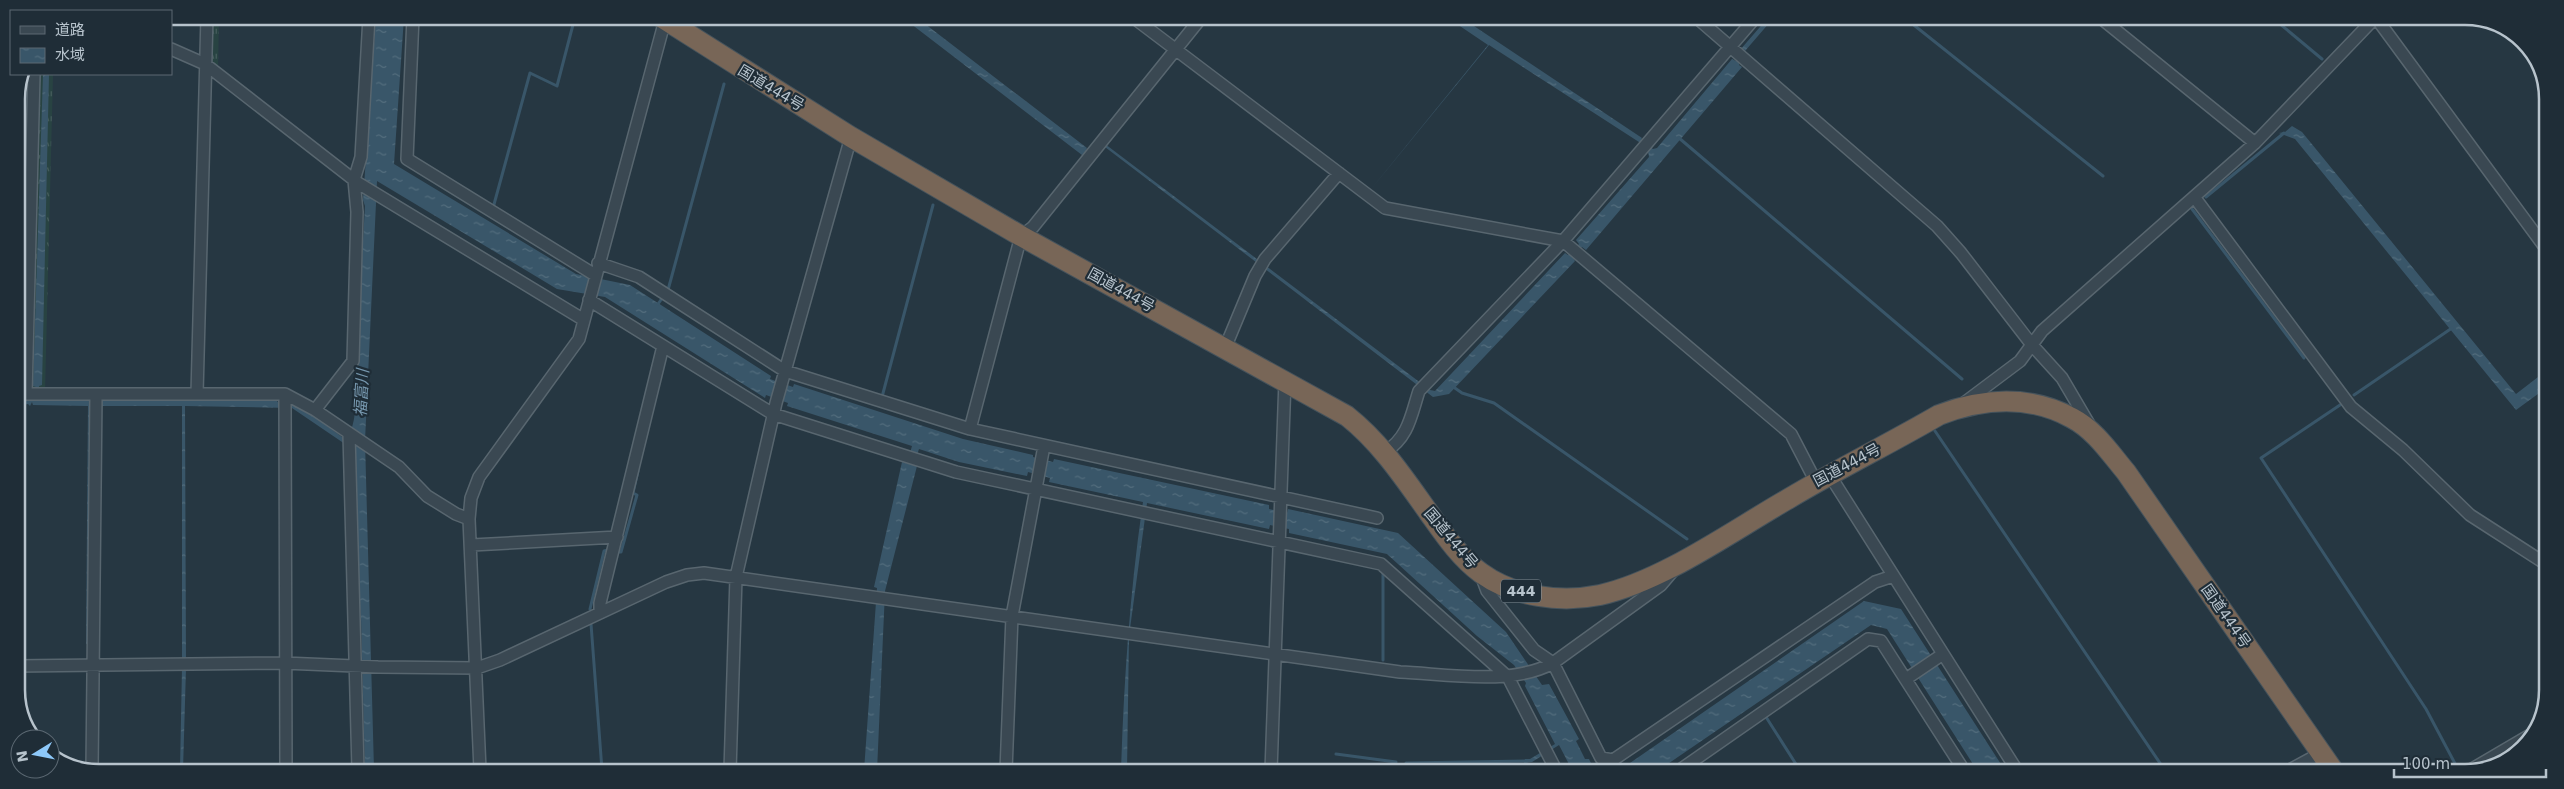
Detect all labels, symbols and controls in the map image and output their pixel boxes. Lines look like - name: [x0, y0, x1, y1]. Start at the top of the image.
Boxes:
- legend: [10, 10, 172, 75]
- text: 道路: [55, 21, 85, 39]
- text: 水域: [55, 46, 85, 64]
- street label: 国道444号: [735, 61, 807, 115]
- street label: 国道444号: [1084, 264, 1158, 316]
- water label: 福富川: [351, 367, 372, 417]
- street label: 国道444号: [1810, 440, 1884, 490]
- street label: 国道444号: [1420, 504, 1482, 572]
- road number: 444: [1501, 580, 1541, 602]
- street label: 国道444号: [2198, 581, 2254, 651]
- north arrow: [10, 729, 60, 779]
- scale bar: [2394, 746, 2546, 778]
- text: N: [13, 749, 31, 763]
- text: 100 m: [2402, 755, 2450, 773]

